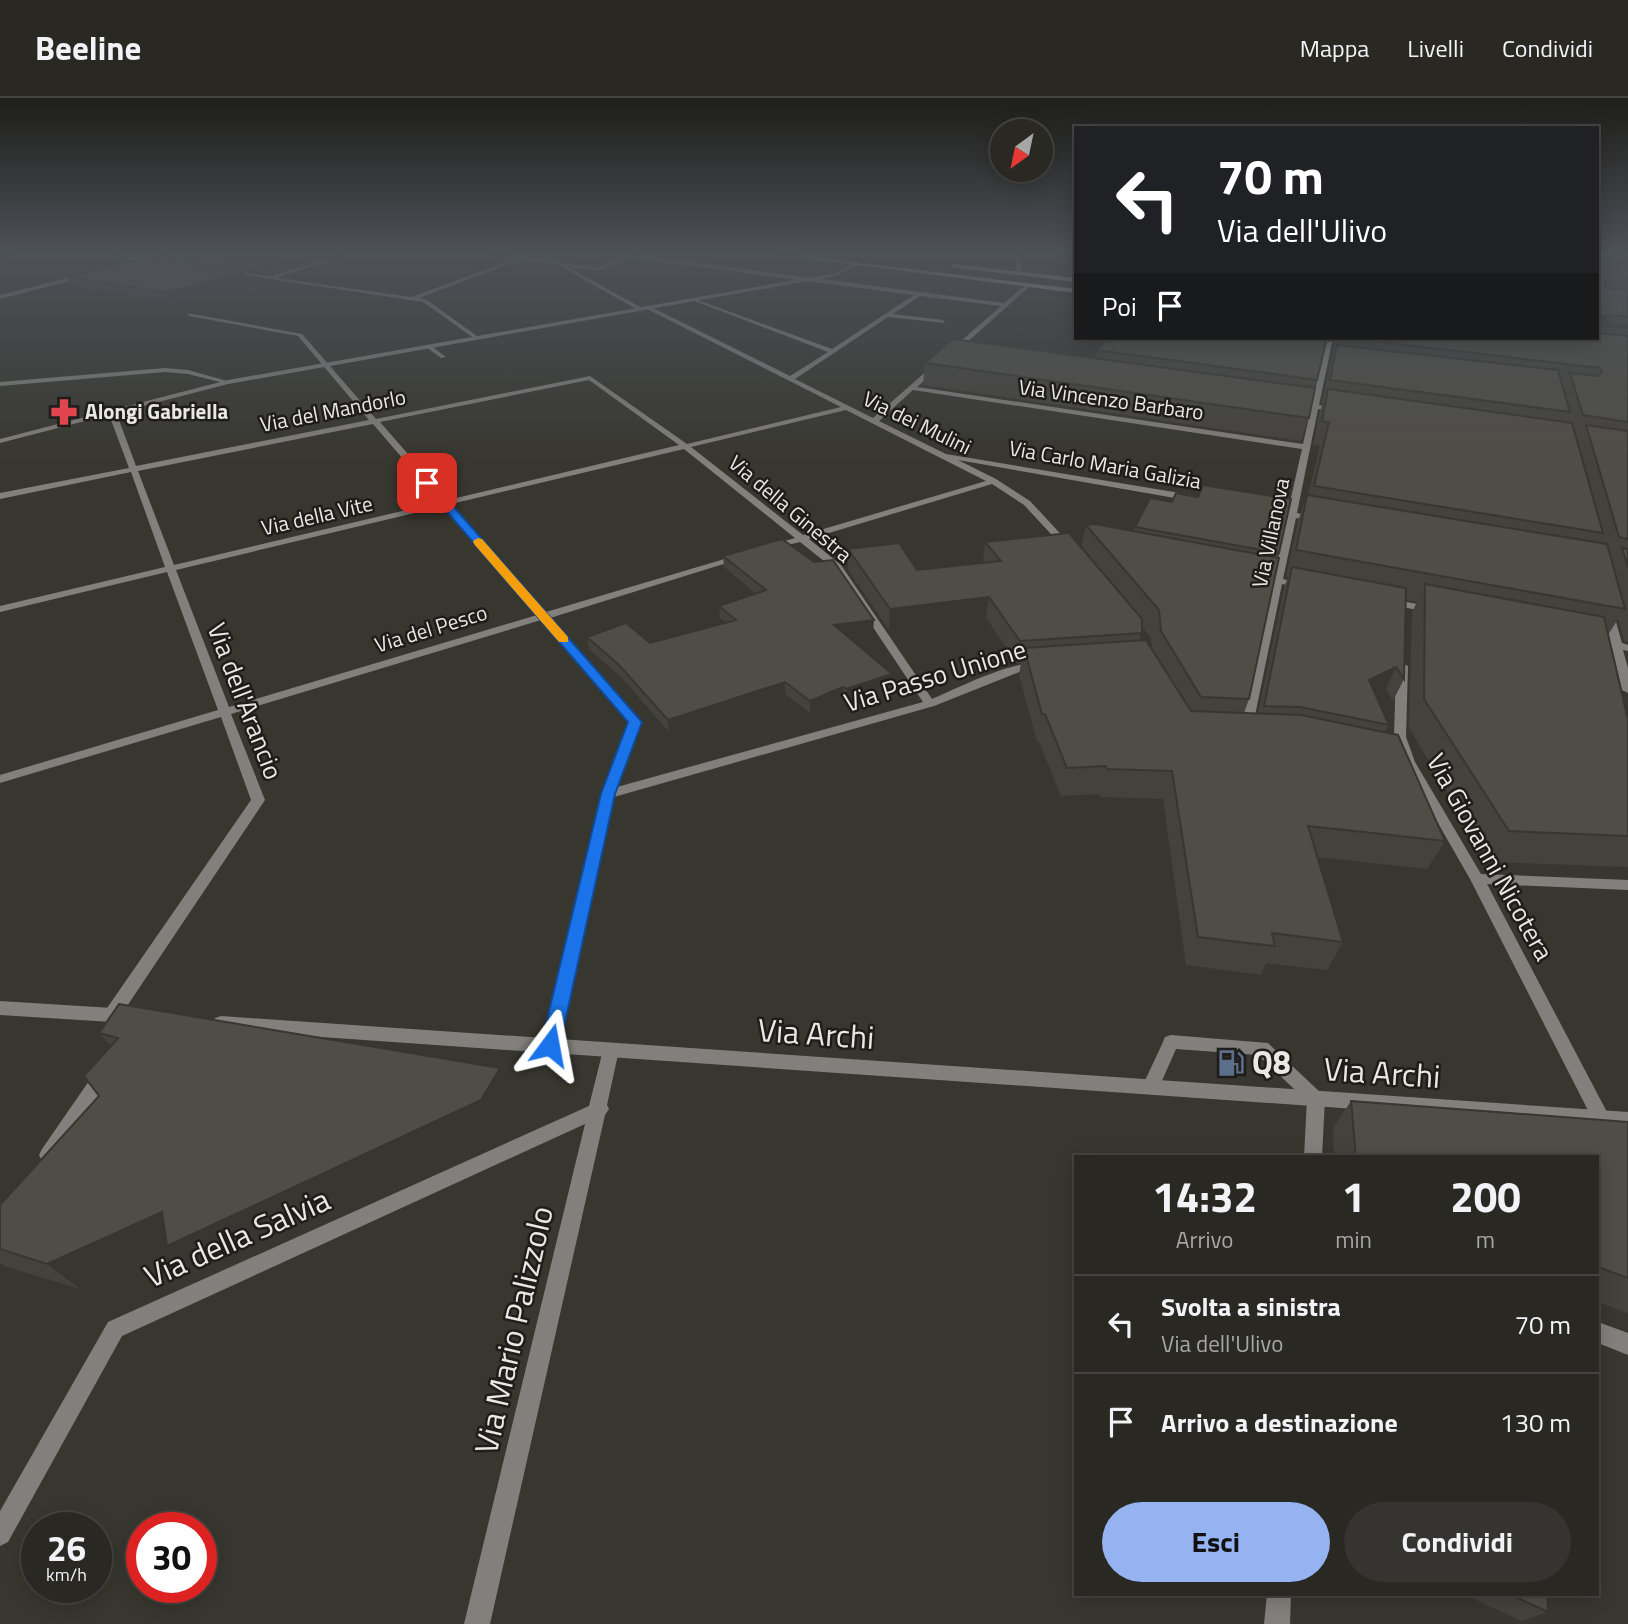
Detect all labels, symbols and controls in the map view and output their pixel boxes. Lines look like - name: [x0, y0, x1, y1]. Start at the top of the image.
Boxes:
- text: Beeline: [35, 23, 141, 73]
- text: Mappa: [1300, 30, 1369, 66]
- text: Livelli: [1407, 30, 1464, 66]
- text: Condividi: [1502, 30, 1593, 66]
- north arrow: [990, 119, 1054, 182]
- map controls: [990, 119, 1053, 182]
- text: 70 m: [1217, 138, 1324, 213]
- icon: left: [1102, 154, 1193, 245]
- text: Via dell'Ulivo: [1217, 206, 1387, 254]
- text: Poi: [1102, 287, 1137, 326]
- icon: arrive: [1151, 287, 1189, 325]
- street label: Via Vincenzo Barbaro: [1017, 370, 1206, 428]
- street label: Via del Mandorlo: [257, 380, 409, 440]
- street label: Via dei Mulini: [858, 382, 977, 462]
- place label: Alongi Gabriella: [85, 395, 229, 427]
- pharmacy icon: Alongi Gabriella: [49, 397, 79, 427]
- street label: Via Carlo Maria Galizia: [1007, 431, 1204, 497]
- street label: Via della Ginestra: [722, 447, 860, 570]
- pin: [397, 453, 457, 513]
- icon: arrive: [408, 464, 446, 502]
- street label: Via Villanova: [1243, 474, 1297, 591]
- street label: Via della Vite: [258, 487, 376, 543]
- street label: Via del Pesco: [371, 596, 491, 660]
- street label: Via dell'Arancio: [198, 617, 293, 785]
- street label: Via Passo Unione: [839, 629, 1031, 722]
- street label: Via Giovanni Nicotera: [1417, 746, 1564, 968]
- street label: Via Archi: [756, 1005, 876, 1061]
- position arrow: [513, 1008, 587, 1082]
- place label: Q8: [1252, 1038, 1291, 1086]
- street label: Via Archi: [1322, 1044, 1442, 1100]
- fuel station icon: Q8: [1216, 1048, 1246, 1078]
- text: 14:32: [1152, 1164, 1257, 1228]
- text: 1: [1342, 1164, 1365, 1228]
- text: 200: [1450, 1164, 1521, 1228]
- street label: Via della Salvia: [136, 1175, 337, 1299]
- street label: Via Mario Palizzolo: [461, 1201, 565, 1458]
- text: Arrivo: [1176, 1222, 1233, 1257]
- text: min: [1335, 1222, 1372, 1257]
- text: m: [1476, 1222, 1495, 1257]
- text: Svolta a sinistra: [1161, 1287, 1341, 1326]
- icon: left: [1102, 1305, 1140, 1343]
- text: 70 m: [1514, 1305, 1571, 1344]
- text: Via dell'Ulivo: [1161, 1326, 1283, 1361]
- icon: arrive: [1102, 1403, 1140, 1441]
- text: Arrivo a destinazione: [1161, 1403, 1398, 1442]
- text: 130 m: [1500, 1403, 1571, 1442]
- button: Esci: [1102, 1502, 1330, 1582]
- button: Condividi: [1344, 1502, 1571, 1582]
- speed limit sign: 30: [126, 1512, 217, 1603]
- text: 26: [47, 1521, 86, 1575]
- text: km/h: [46, 1561, 87, 1588]

